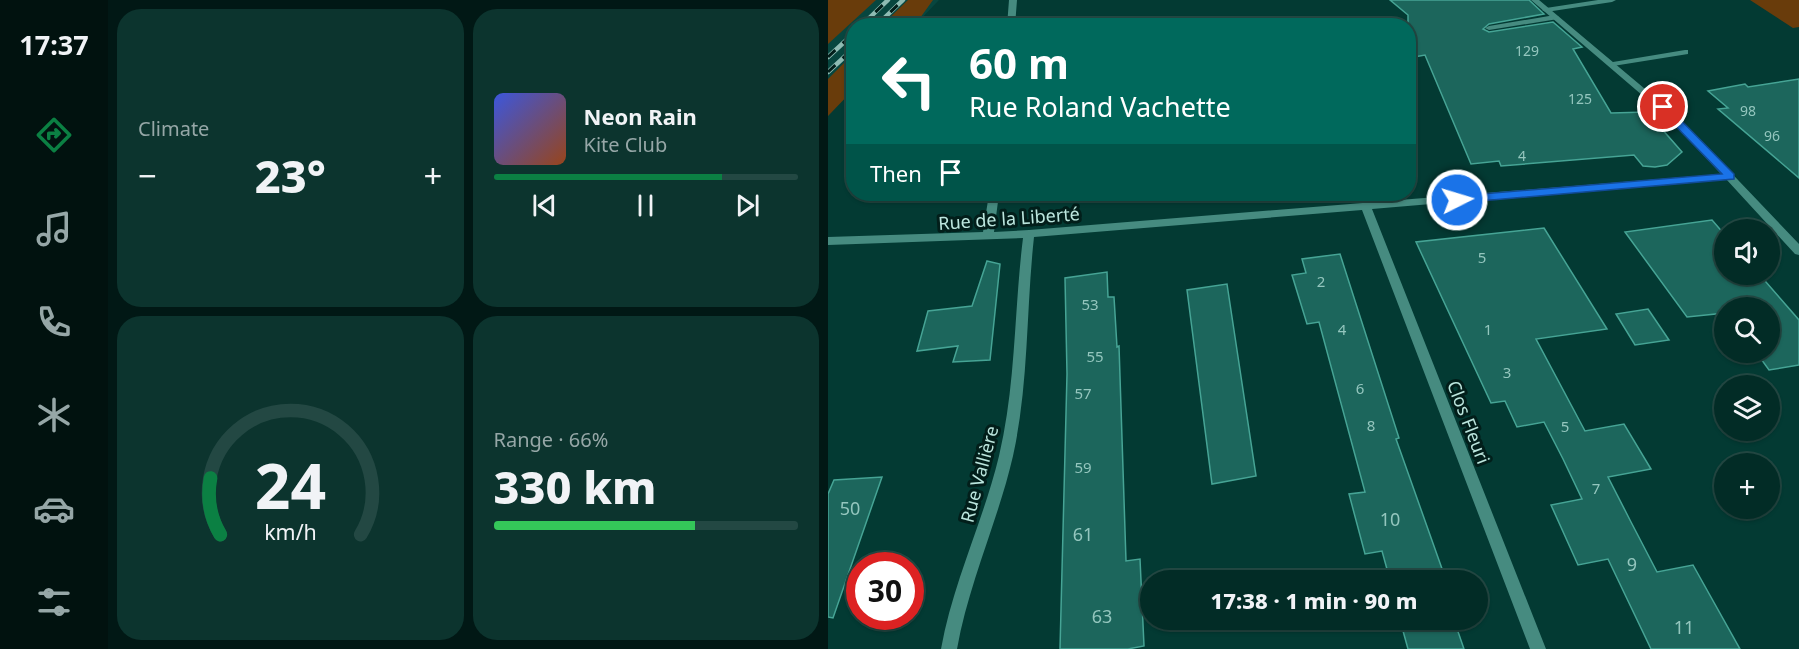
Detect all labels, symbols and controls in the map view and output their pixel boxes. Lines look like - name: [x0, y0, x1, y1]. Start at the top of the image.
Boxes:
- text: 17:37: [19, 26, 89, 63]
- text: 60 m: [969, 34, 1069, 91]
- house number: 129: [1515, 41, 1539, 60]
- icon: left: [870, 42, 948, 120]
- pin: [1637, 81, 1688, 132]
- text: Rue Roland Vachette: [969, 88, 1231, 125]
- house number: 125: [1568, 89, 1592, 108]
- icon: arrive: [1646, 90, 1679, 123]
- text: Neon Rain: [584, 101, 697, 131]
- house number: 98: [1740, 101, 1756, 120]
- icon: directions: [33, 114, 75, 156]
- text: Climate: [138, 115, 209, 142]
- house number: 96: [1764, 126, 1780, 145]
- text: Kite Club: [584, 131, 667, 158]
- text: 23°: [255, 145, 326, 206]
- house number: 4: [1518, 146, 1526, 165]
- text: −: [138, 153, 157, 198]
- text: +: [424, 153, 443, 198]
- icon: arrive: [934, 156, 967, 189]
- text: Then: [870, 158, 922, 188]
- position arrow: [1425, 168, 1489, 232]
- icon: previous: [528, 189, 561, 222]
- icon: pause: [629, 189, 662, 222]
- icon: next: [731, 189, 764, 222]
- street label: Rue de la Liberté: [937, 201, 1081, 235]
- icon: music: [33, 208, 75, 250]
- map controls: [1714, 219, 1780, 519]
- button: sound: [1714, 219, 1780, 285]
- house number: 5: [1478, 247, 1486, 267]
- house number: 2: [1317, 271, 1325, 291]
- house number: 53: [1081, 294, 1099, 314]
- button: search: [1714, 297, 1780, 363]
- icon: phone: [33, 301, 75, 343]
- house number: 4: [1338, 319, 1347, 339]
- house number: 1: [1484, 319, 1492, 339]
- house number: 55: [1086, 346, 1104, 366]
- house number: 3: [1503, 362, 1511, 382]
- button: layers: [1714, 375, 1780, 441]
- street label: Clos Fleuri: [1442, 377, 1496, 467]
- house number: 6: [1356, 378, 1364, 398]
- house number: 57: [1074, 383, 1092, 403]
- icon: climate: [33, 394, 75, 436]
- house number: 8: [1367, 415, 1375, 435]
- house number: 5: [1561, 416, 1569, 436]
- street label: Rue Vallière: [955, 423, 1003, 525]
- text: Range · 66%: [494, 426, 608, 453]
- text: 24: [255, 442, 326, 527]
- button: +: [1714, 453, 1780, 519]
- text: 330 km: [494, 456, 656, 517]
- house number: 59: [1074, 457, 1092, 477]
- house number: 7: [1592, 478, 1600, 498]
- icon: car: [33, 488, 75, 530]
- house number: 50: [840, 496, 860, 520]
- house number: 10: [1380, 507, 1400, 531]
- text: km/h: [264, 517, 317, 546]
- house number: 61: [1073, 522, 1093, 546]
- speed limit sign: 30: [846, 552, 924, 630]
- house number: 9: [1627, 552, 1637, 576]
- icon: filters: [33, 581, 75, 623]
- text: 17:38 · 1 min · 90 m: [1211, 585, 1417, 615]
- house number: 63: [1092, 604, 1112, 628]
- house number: 11: [1674, 615, 1694, 639]

